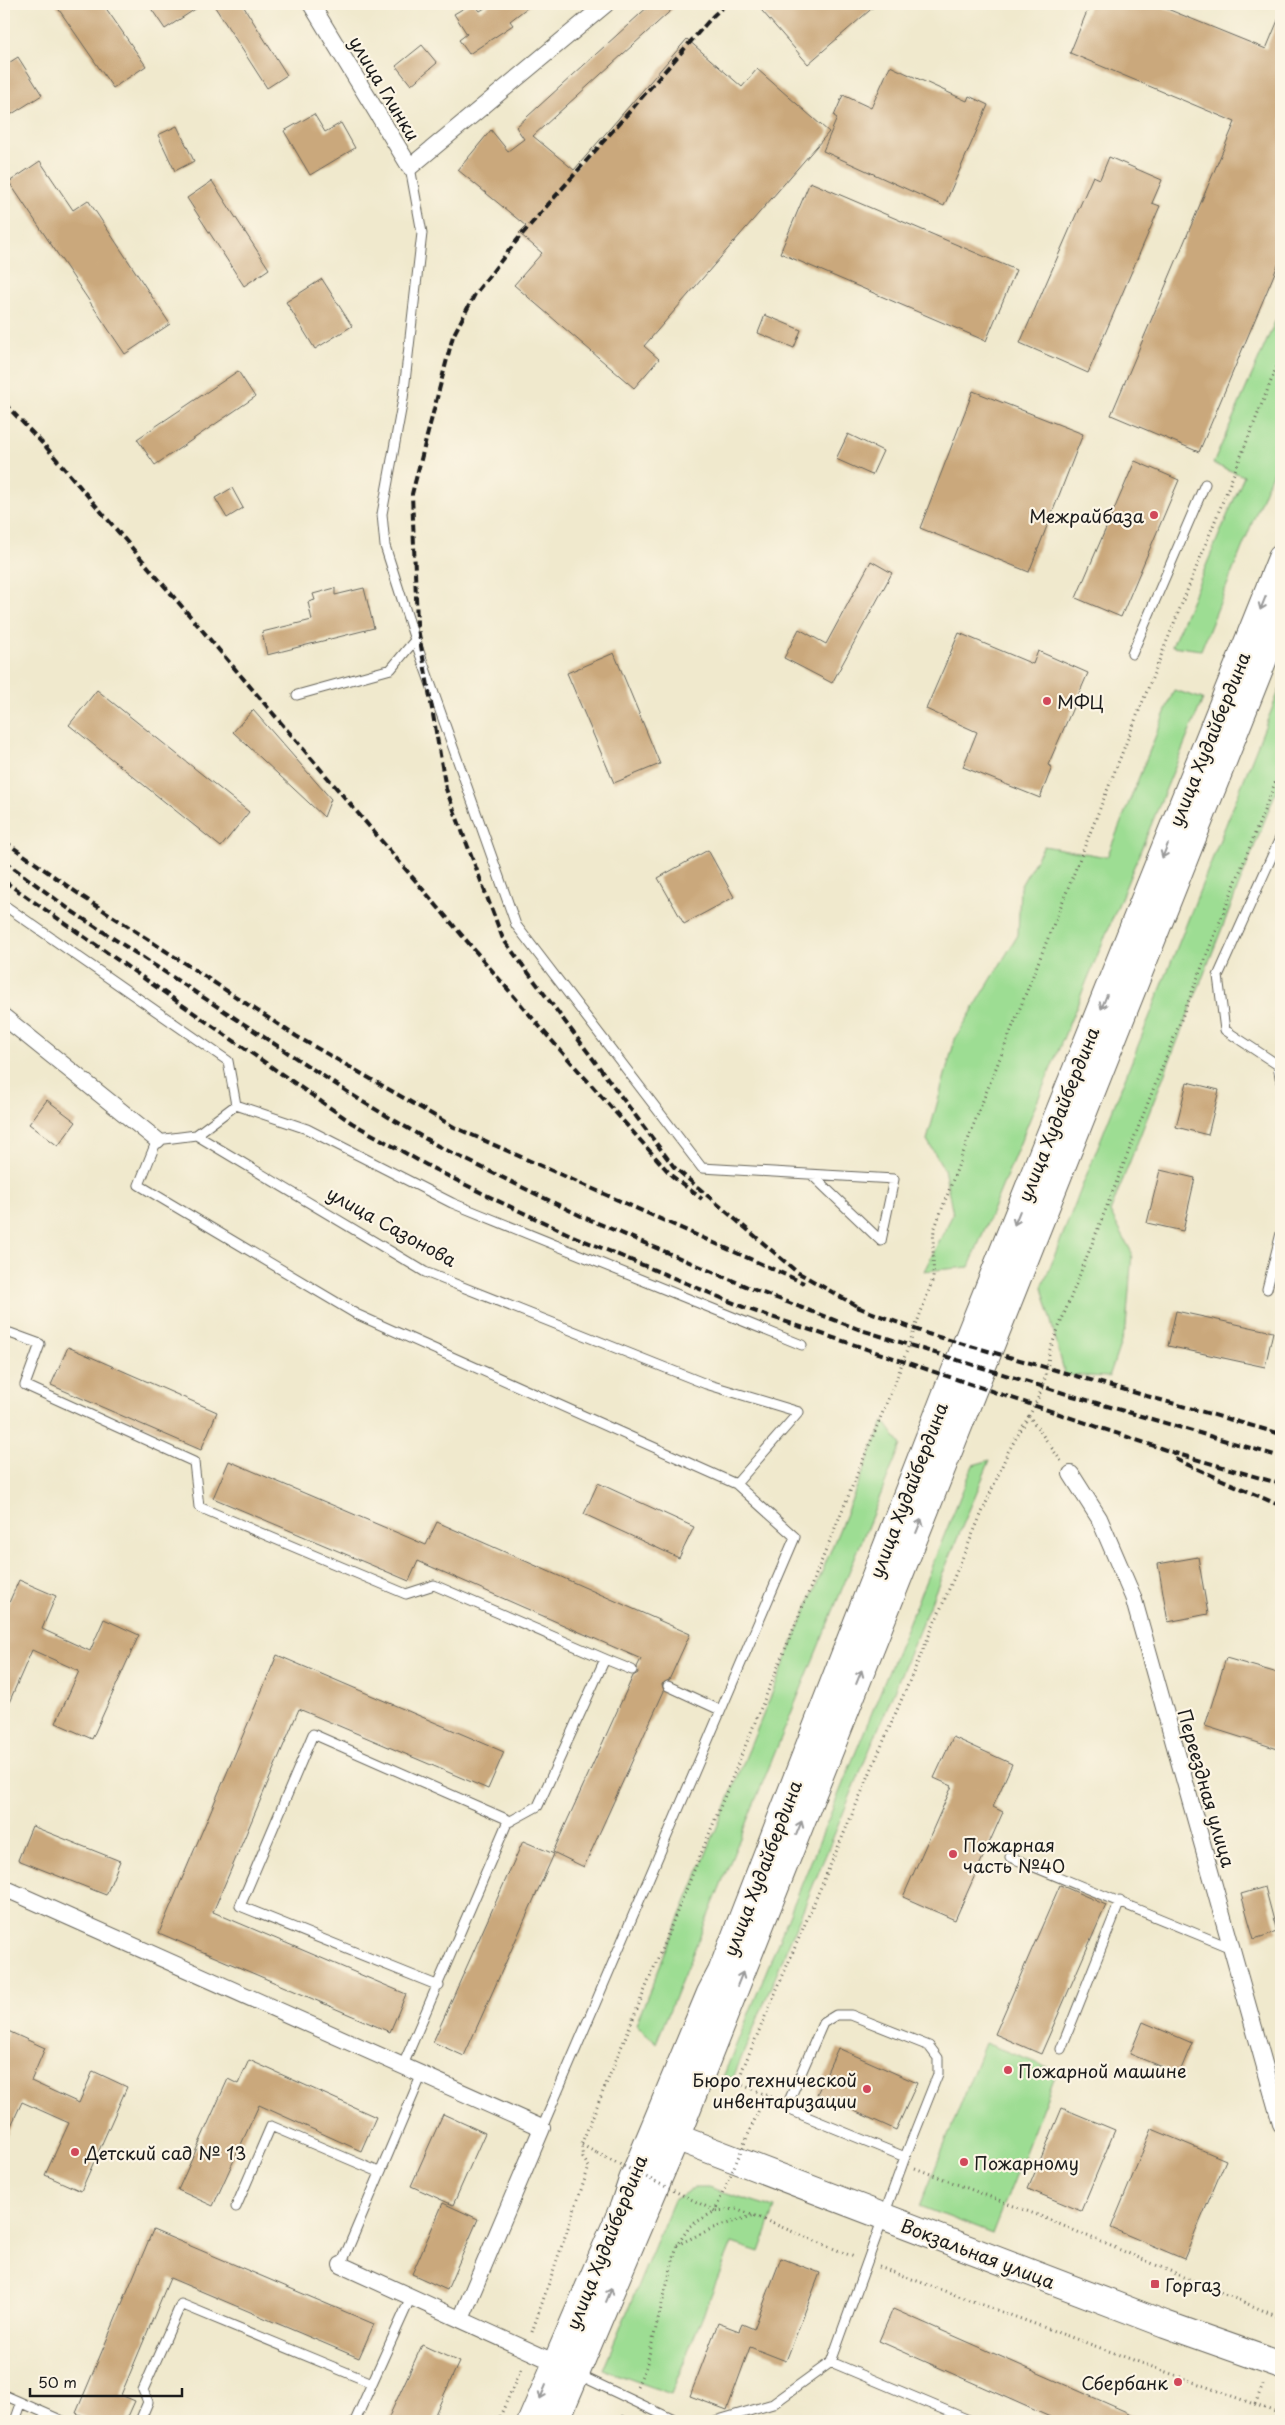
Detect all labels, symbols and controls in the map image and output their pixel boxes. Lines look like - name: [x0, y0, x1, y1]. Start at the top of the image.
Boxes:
- street label: улица Глинки: [343, 30, 427, 146]
- place label: Межрайбаза: [1029, 502, 1145, 529]
- marker: Межрайбаза: [1148, 509, 1160, 521]
- one-way arrow: [1258, 595, 1267, 610]
- street label: улица Худайбердина: [1162, 647, 1257, 830]
- place label: МФЦ: [1057, 688, 1104, 715]
- marker: МФЦ: [1041, 695, 1053, 707]
- one-way arrow: [1159, 844, 1168, 859]
- one-way arrow: [1098, 994, 1108, 1009]
- street label: улица Худайбердина: [1011, 1022, 1106, 1205]
- street label: улица Сазонова: [322, 1179, 462, 1273]
- one-way arrow: [1011, 1210, 1021, 1225]
- street label: улица Худайбердина: [862, 1398, 954, 1582]
- one-way arrow: [915, 1519, 924, 1534]
- one-way arrow: [855, 1670, 864, 1685]
- street label: Переездная улица: [1171, 1706, 1243, 1871]
- street label: улица Худайбердина: [716, 1776, 808, 1960]
- one-way arrow: [795, 1821, 805, 1836]
- place label: Пожарная часть №40: [963, 1831, 1065, 1879]
- marker: Пожарная часть №40: [947, 1848, 959, 1860]
- one-way arrow: [735, 1972, 745, 1987]
- place label: Пожарной машине: [1018, 2057, 1187, 2084]
- marker: Пожарной машине: [1002, 2064, 1014, 2076]
- place label: Бюро технической инвентаризации: [692, 2066, 857, 2114]
- marker: Бюро технической инвентаризации: [861, 2083, 873, 2095]
- place label: Детский сад № 13: [84, 2139, 246, 2166]
- marker: Детский сад № 13: [69, 2146, 81, 2158]
- place label: Пожарному: [974, 2149, 1079, 2176]
- street label: улица Худайбердина: [559, 2150, 654, 2333]
- marker: Пожарному: [958, 2156, 970, 2168]
- street label: Вокзальная улица: [897, 2211, 1060, 2295]
- place label: Горгаз: [1165, 2271, 1221, 2298]
- marker: Горгаз: [1149, 2278, 1161, 2290]
- one-way arrow: [605, 2288, 615, 2303]
- scale bar: [30, 2365, 182, 2397]
- place label: Сбербанк: [1081, 2369, 1168, 2396]
- text: 50 m: [38, 2370, 77, 2393]
- marker: Сбербанк: [1172, 2376, 1184, 2388]
- one-way arrow: [538, 2384, 548, 2399]

